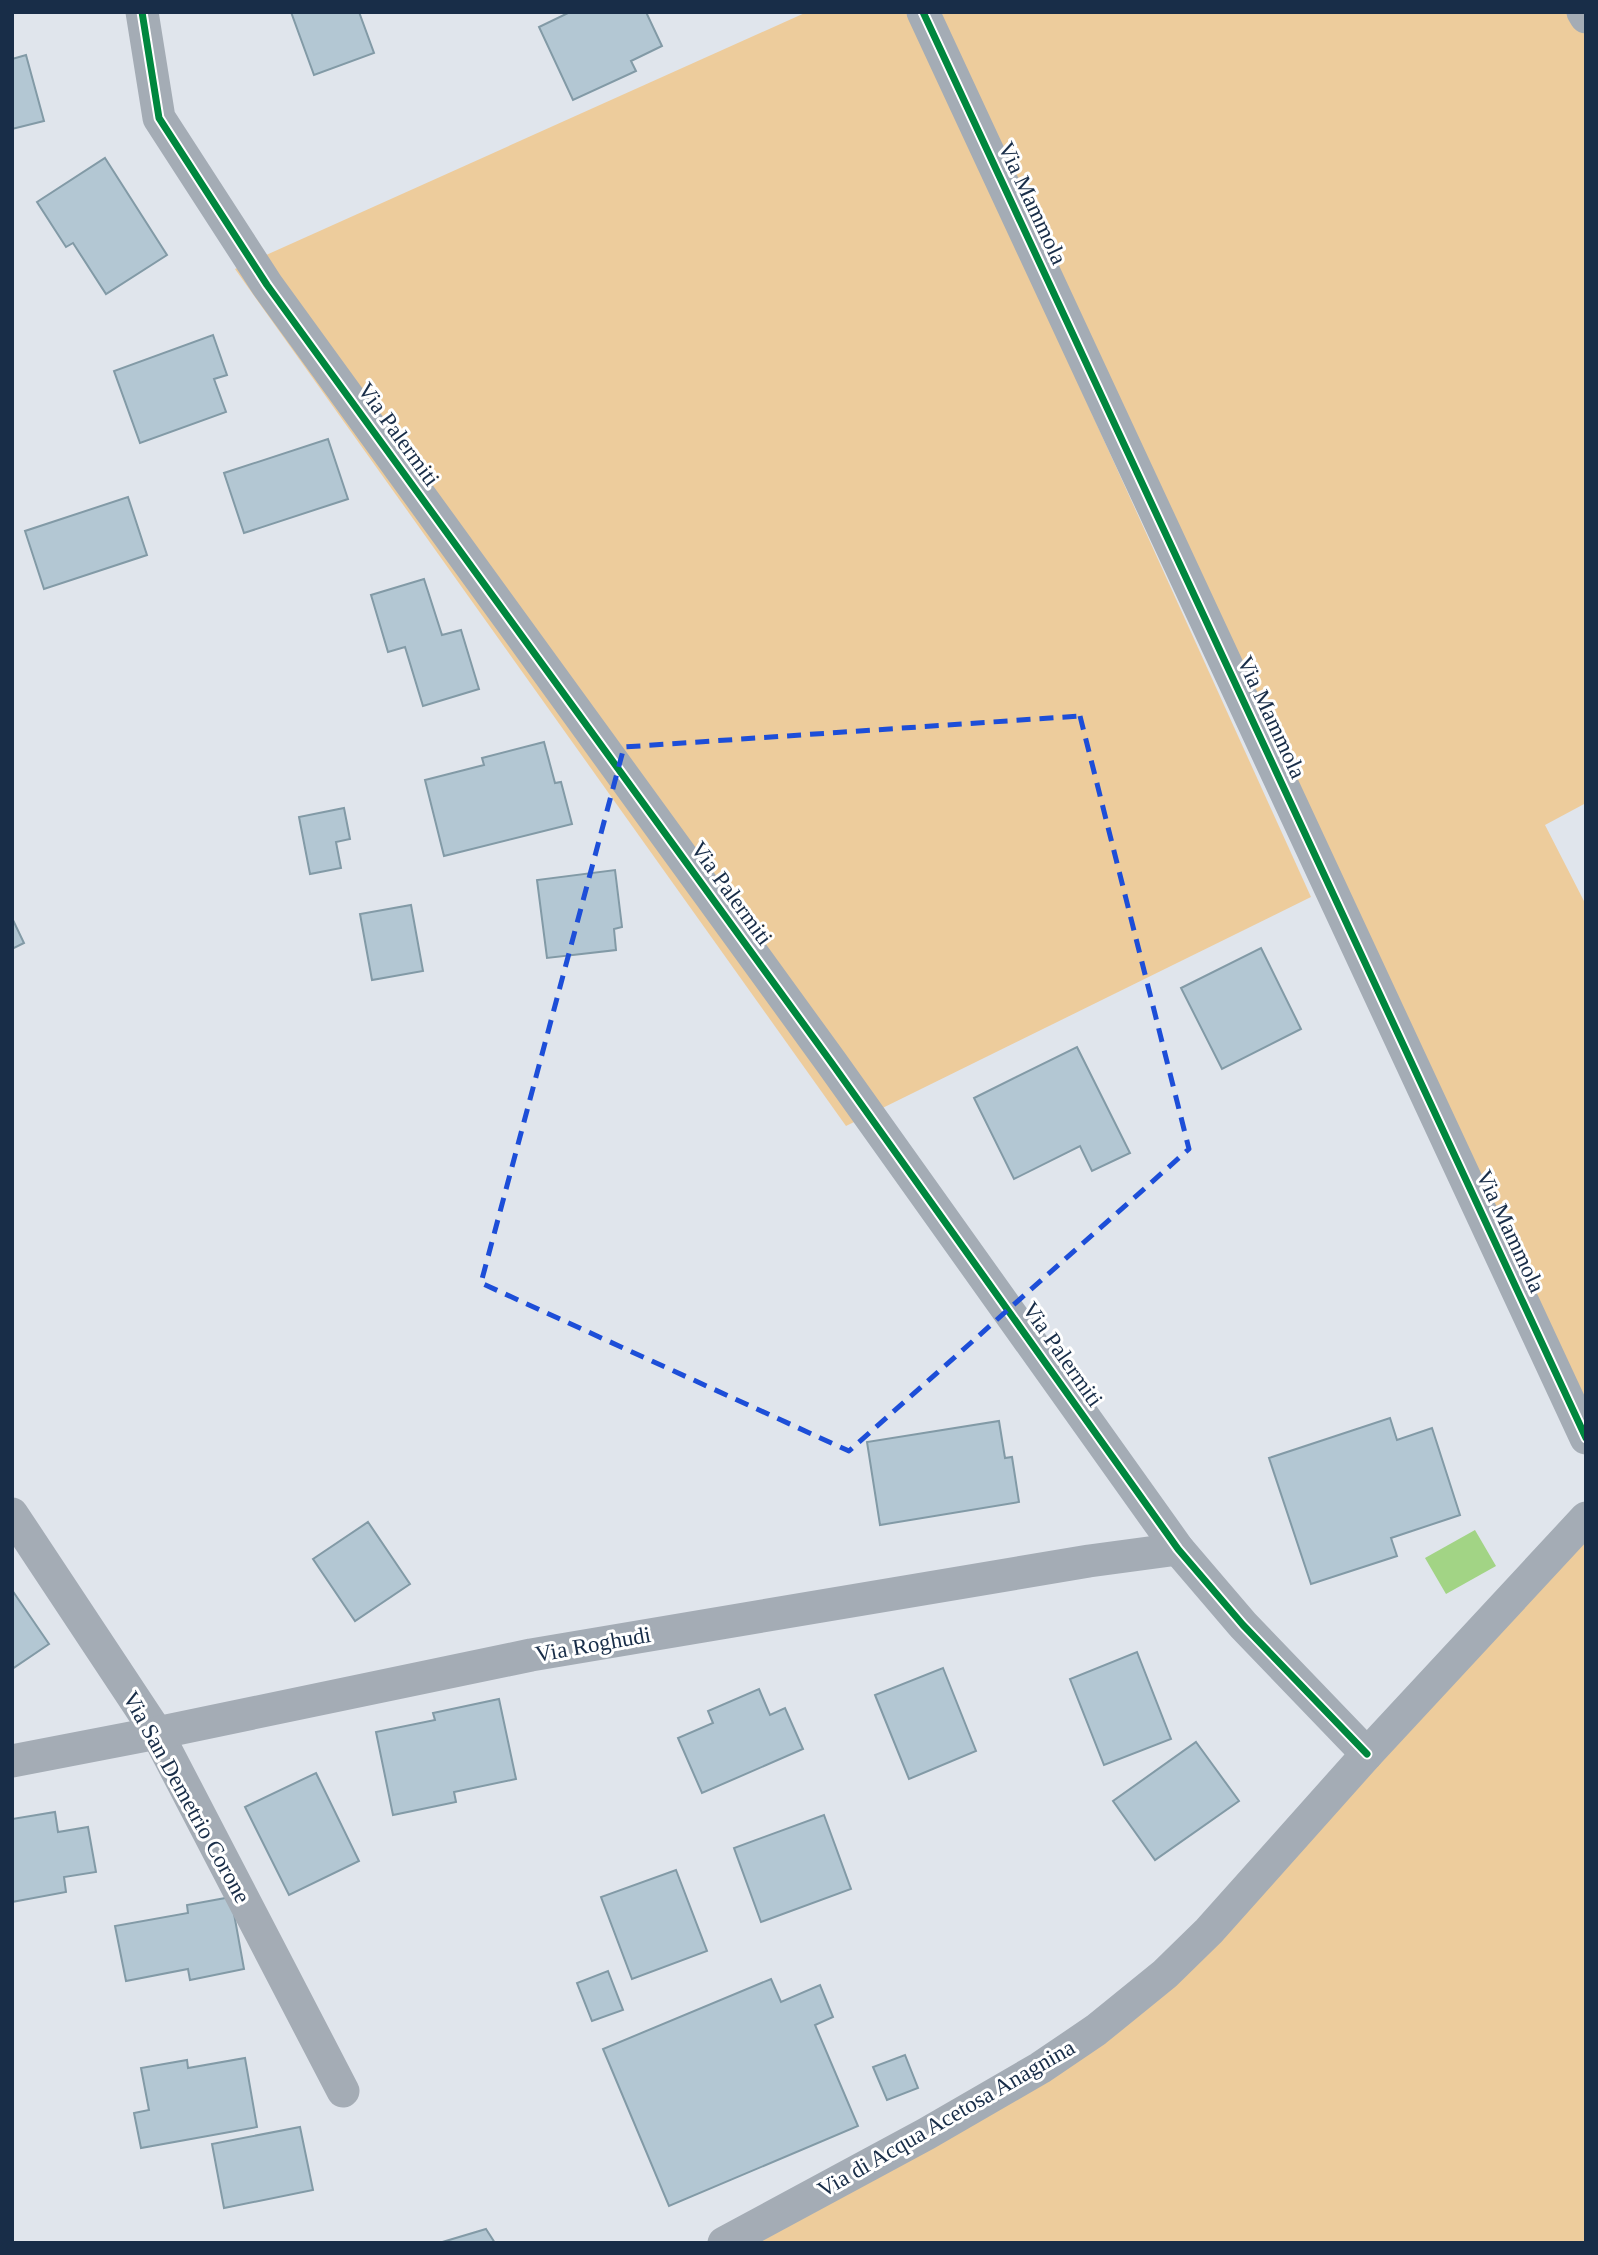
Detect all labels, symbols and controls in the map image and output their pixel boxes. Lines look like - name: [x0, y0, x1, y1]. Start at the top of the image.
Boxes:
- street label: Via Mammola: [993, 138, 1072, 268]
- street label: Via Palermiti: [353, 378, 445, 491]
- street label: Via Mammola: [1232, 652, 1311, 782]
- street label: Via Palermiti: [686, 837, 778, 950]
- street label: Via Mammola: [1471, 1166, 1550, 1296]
- street label: Via Palermiti: [1017, 1297, 1108, 1411]
- street label: Via Roghudi: [533, 1622, 653, 1667]
- street label: Via San Demetrio Corone: [118, 1687, 255, 1907]
- street label: Via di Acqua Acetosa Anagnina: [813, 2034, 1079, 2202]

